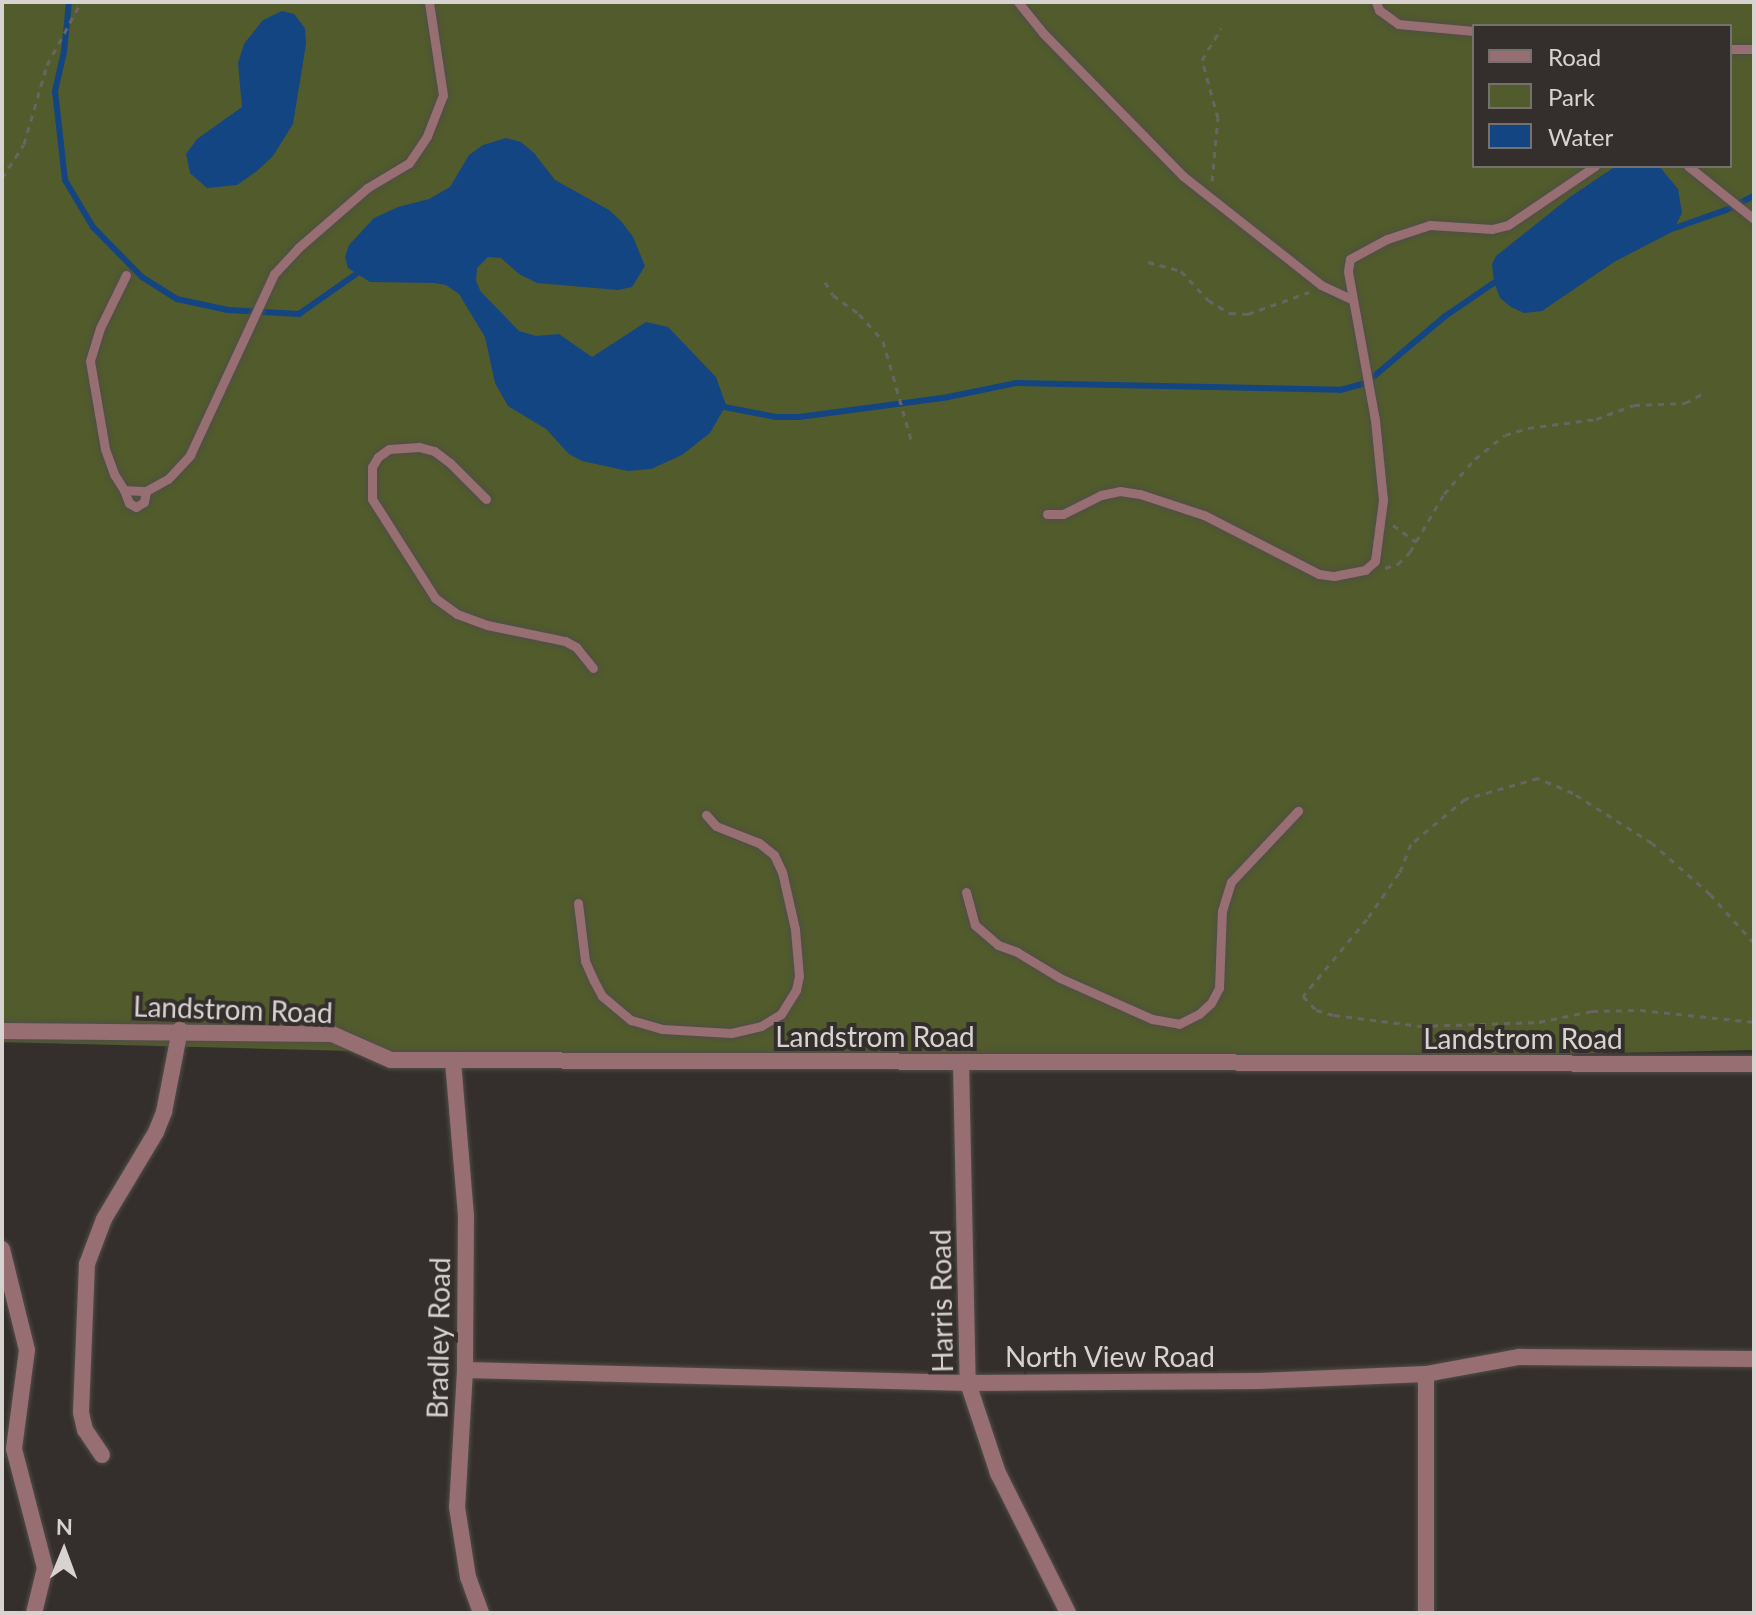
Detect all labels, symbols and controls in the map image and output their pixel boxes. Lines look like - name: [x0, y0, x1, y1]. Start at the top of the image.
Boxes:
- legend: [1472, 24, 1732, 168]
- text: Road: [1548, 42, 1601, 71]
- text: Park: [1548, 82, 1595, 111]
- text: Water: [1548, 122, 1613, 151]
- street label: Landstrom Road: [133, 989, 333, 1029]
- street label: Landstrom Road: [775, 1019, 975, 1053]
- street label: Landstrom Road: [1423, 1021, 1623, 1055]
- street label: Harris Road: [923, 1229, 959, 1373]
- street label: Bradley Road: [420, 1257, 456, 1419]
- street label: North View Road: [1004, 1339, 1216, 1373]
- north arrow: [24, 1511, 104, 1591]
- text: N: [56, 1513, 73, 1540]

